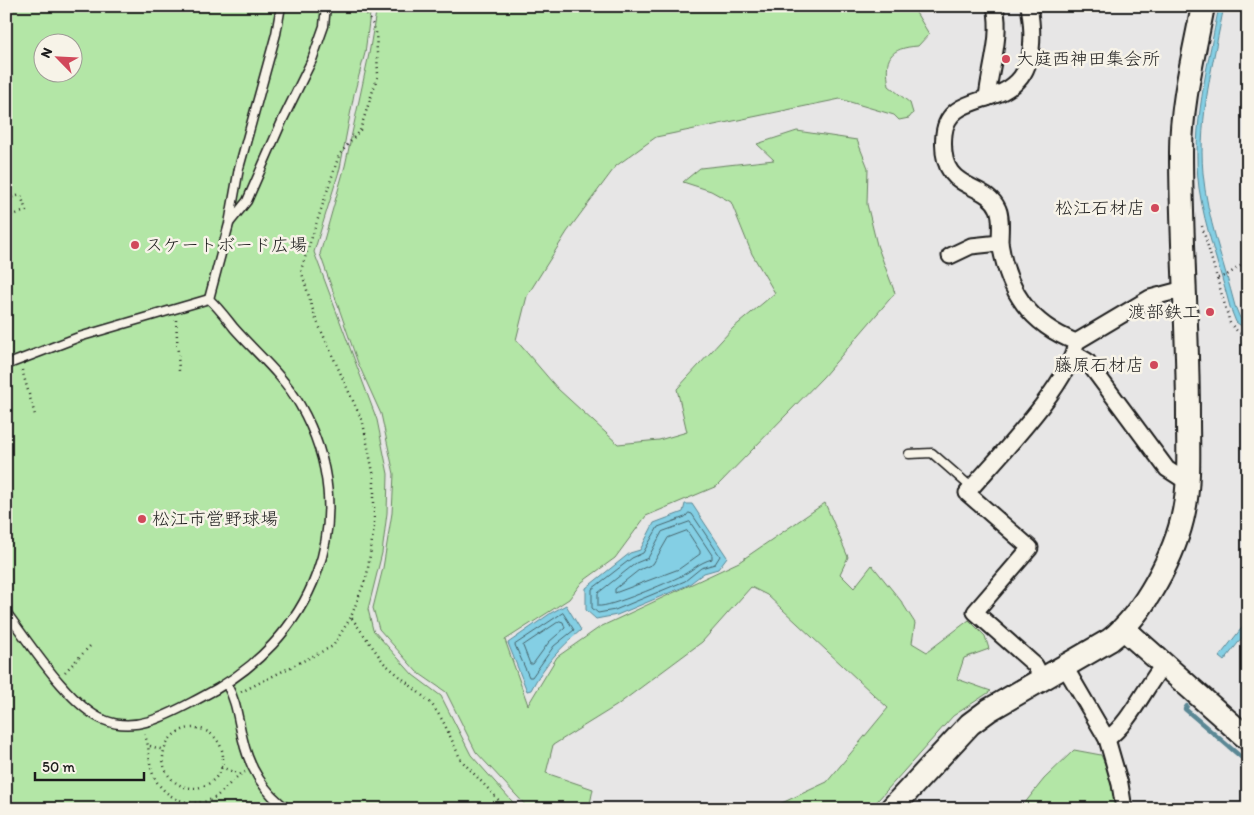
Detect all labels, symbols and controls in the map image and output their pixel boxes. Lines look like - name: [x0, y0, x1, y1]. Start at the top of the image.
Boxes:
- north arrow: [32, 32, 82, 82]
- text: N: [37, 45, 56, 61]
- place label: 大庭西神田集会所: [1016, 48, 1160, 70]
- marker: 大庭西神田集会所: [1000, 53, 1012, 65]
- place label: 松江石材店: [1055, 197, 1145, 219]
- marker: 松江石材店: [1149, 202, 1161, 214]
- place label: スケートボード広場: [145, 234, 307, 256]
- marker: スケートボード広場: [129, 239, 141, 251]
- place label: 渡部鉄工: [1128, 301, 1200, 323]
- marker: 渡部鉄工: [1204, 306, 1216, 318]
- place label: 藤原石材店: [1054, 354, 1144, 376]
- marker: 藤原石材店: [1148, 359, 1160, 371]
- place label: 松江市営野球場: [152, 508, 278, 530]
- marker: 松江市営野球場: [136, 513, 148, 525]
- scale bar: [35, 750, 144, 782]
- text: 50 m: [42, 758, 75, 776]

